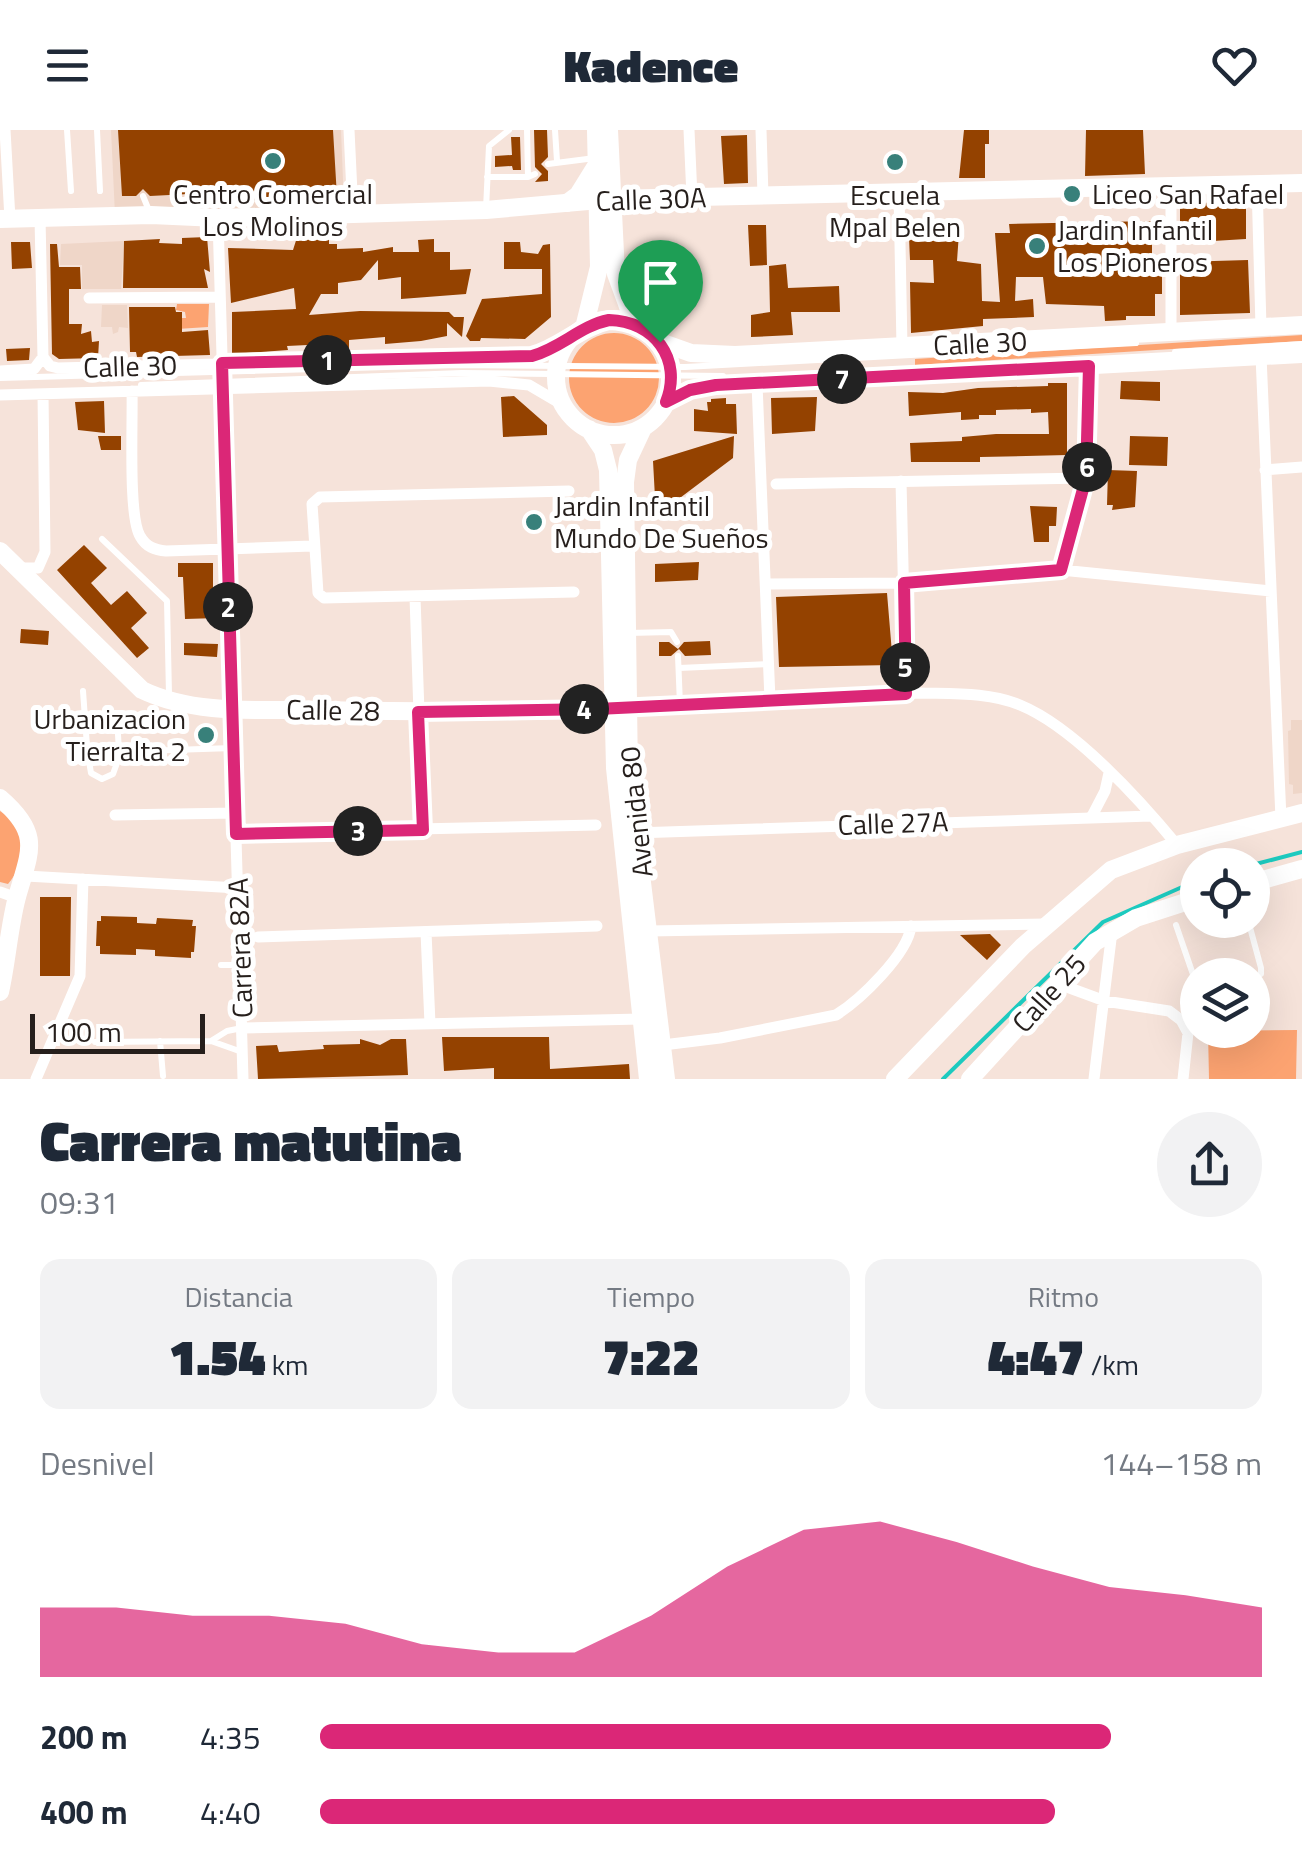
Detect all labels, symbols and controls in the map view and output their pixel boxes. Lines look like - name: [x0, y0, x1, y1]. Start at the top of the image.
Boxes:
- text: Kadence: [564, 31, 738, 99]
- icon: menu: [40, 38, 95, 93]
- icon: heart: [1207, 38, 1262, 93]
- marker: Centro Comercial Los Molinos: [262, 150, 284, 172]
- marker: Escuela Mpal Belen: [884, 151, 906, 173]
- place label: Centro Comercial Los Molinos: [173, 172, 373, 247]
- place label: Liceo San Rafael: [1092, 172, 1284, 215]
- place label: Escuela Mpal Belen: [829, 173, 961, 248]
- street label: Calle 30A: [595, 175, 707, 222]
- marker: Liceo San Rafael: [1061, 183, 1083, 205]
- place label: Jardin Infantil Los Pioneros: [1057, 208, 1213, 283]
- marker: Jardin Infantil Los Pioneros: [1026, 235, 1048, 257]
- pin: [618, 240, 703, 343]
- icon: arrive: [633, 255, 688, 310]
- street label: Calle 30: [932, 319, 1028, 366]
- pin: 1: [302, 335, 352, 385]
- text: 1: [319, 338, 335, 381]
- street label: Calle 30: [82, 342, 178, 389]
- pin: 7: [817, 354, 867, 404]
- text: 7: [834, 357, 850, 400]
- pin: 6: [1062, 442, 1112, 492]
- text: 6: [1079, 445, 1095, 488]
- place label: Jardin Infantil Mundo De Sueños: [554, 484, 769, 559]
- marker: Jardin Infantil Mundo De Sueños: [523, 511, 545, 533]
- pin: 2: [203, 582, 253, 632]
- text: 2: [220, 585, 236, 628]
- pin: 5: [880, 642, 930, 692]
- text: 5: [897, 645, 913, 688]
- pin: 4: [559, 684, 609, 734]
- street label: Calle 28: [286, 687, 380, 732]
- text: 4: [576, 687, 592, 730]
- place label: Urbanizacion Tierralta 2: [33, 697, 186, 772]
- marker: Urbanizacion Tierralta 2: [195, 724, 217, 746]
- street label: Avenida 80: [607, 745, 664, 879]
- street label: Calle 27A: [837, 799, 949, 846]
- pin: 3: [333, 806, 383, 856]
- text: 3: [350, 809, 366, 852]
- map controls: [1180, 848, 1270, 1048]
- button: locate: [1180, 848, 1270, 938]
- street label: Carrera 82A: [216, 877, 263, 1019]
- street label: Calle 25: [1001, 943, 1096, 1042]
- button: layers: [1180, 958, 1270, 1048]
- scale bar: [30, 1009, 205, 1054]
- text: 100 m: [45, 1010, 122, 1053]
- text: Carrera matutina: [40, 1099, 462, 1182]
- button: share: [1157, 1112, 1262, 1217]
- text: 09:31: [40, 1178, 119, 1226]
- text: Distancia: [184, 1275, 293, 1318]
- text: Tiempo: [607, 1275, 695, 1318]
- text: Ritmo: [1028, 1275, 1099, 1318]
- text: 1.54: [169, 1318, 265, 1394]
- text: 7:22: [603, 1318, 699, 1394]
- text: 4:47: [988, 1318, 1085, 1394]
- text: km: [265, 1343, 308, 1386]
- text: /km: [1085, 1343, 1139, 1386]
- text: Desnivel: [40, 1439, 155, 1487]
- text: 144–158 m: [1100, 1439, 1262, 1487]
- text: 200 m: [40, 1713, 128, 1761]
- text: 4:35: [200, 1713, 261, 1761]
- text: 400 m: [40, 1788, 128, 1836]
- text: 4:40: [200, 1788, 261, 1836]

